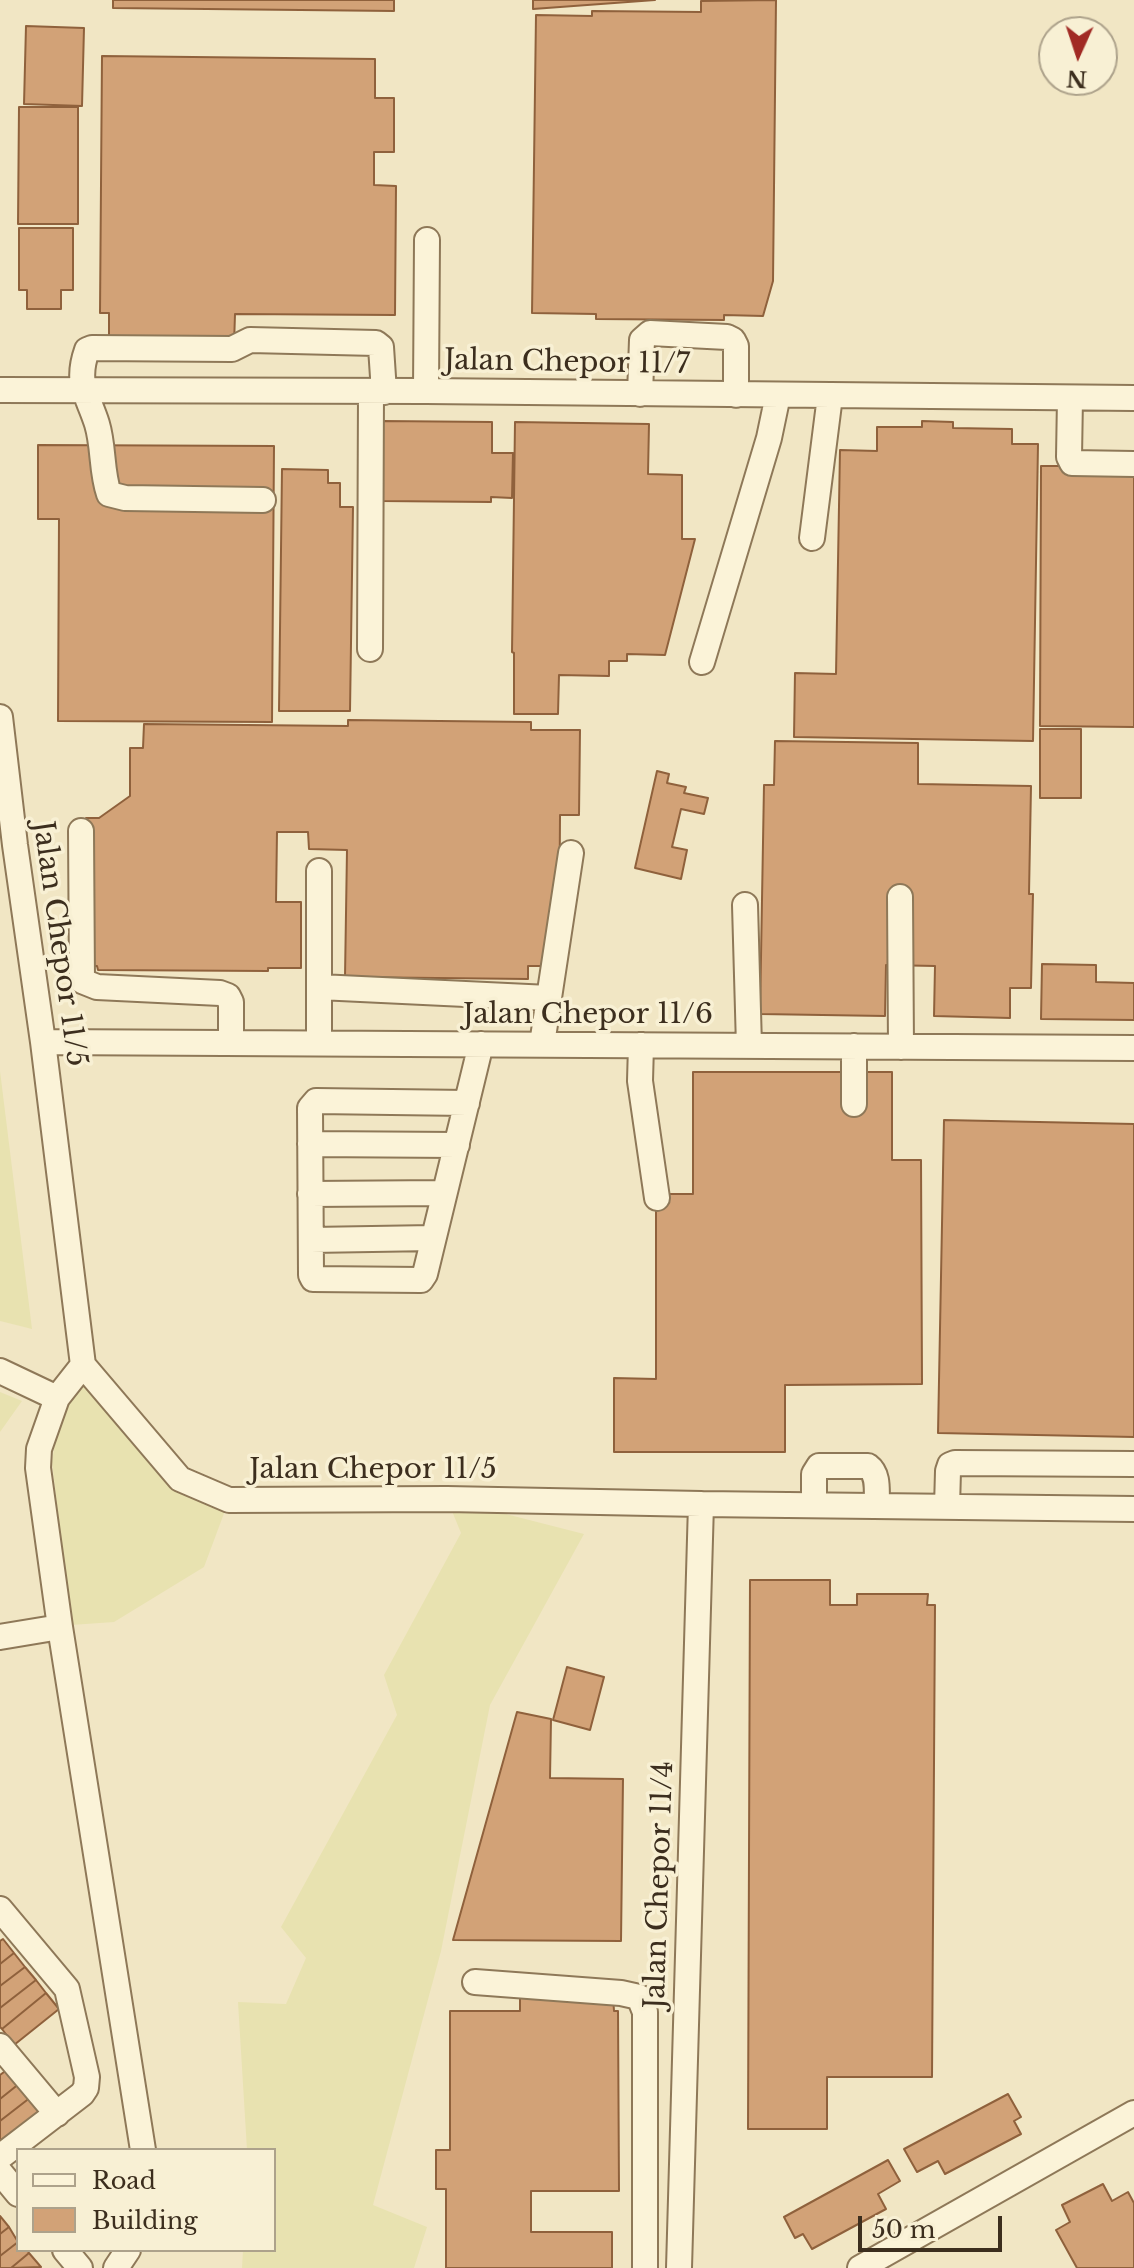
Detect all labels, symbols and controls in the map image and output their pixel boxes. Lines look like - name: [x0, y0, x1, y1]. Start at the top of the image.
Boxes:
- north arrow: [1038, 16, 1118, 96]
- text: N: [1066, 64, 1088, 92]
- street label: Jalan Chepor 11/7: [444, 344, 690, 382]
- street label: Jalan Chepor 11/5: [25, 819, 93, 1069]
- street label: Jalan Chepor 11/6: [463, 998, 713, 1032]
- street label: Jalan Chepor 11/5: [249, 1453, 497, 1487]
- street label: Jalan Chepor 11/4: [639, 1761, 681, 2009]
- legend: [16, 2148, 276, 2252]
- text: Road: [92, 2166, 156, 2195]
- scale bar: [862, 2200, 1006, 2250]
- text: Building: [92, 2206, 198, 2235]
- text: 50 m: [872, 2215, 935, 2244]

